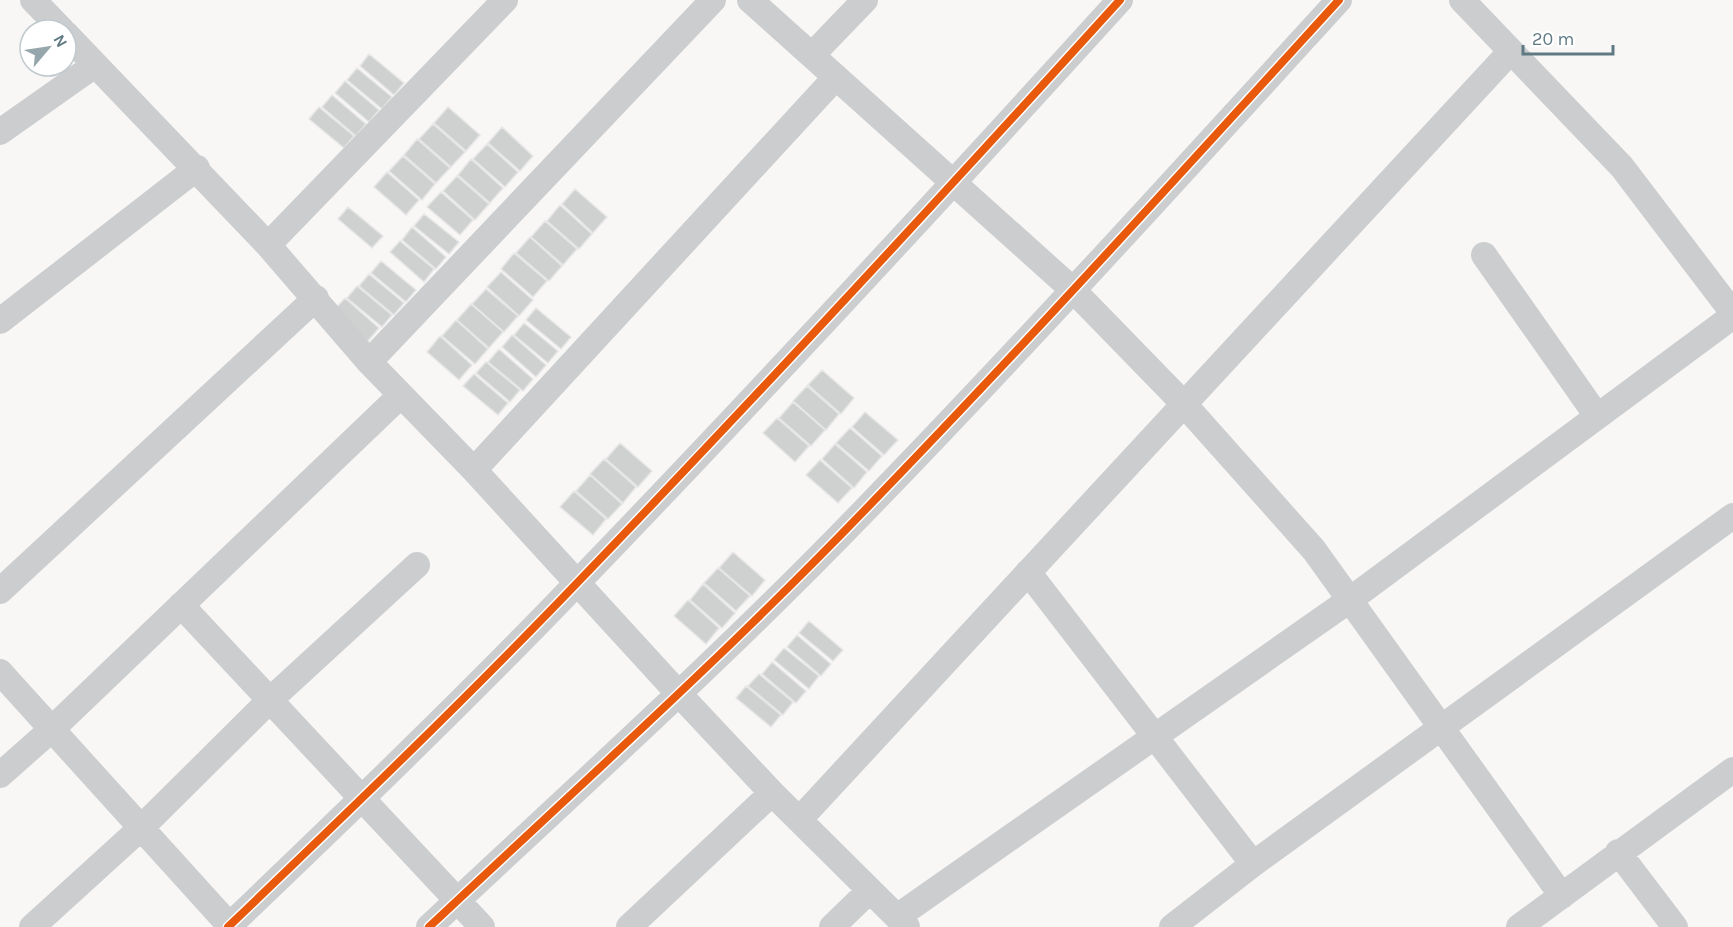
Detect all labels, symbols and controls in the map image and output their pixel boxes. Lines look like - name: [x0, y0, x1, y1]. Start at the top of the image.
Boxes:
- north arrow: [18, 18, 78, 78]
- scale bar: [1523, 18, 1613, 56]
- text: 20 m: [1532, 28, 1574, 50]
- text: N: [50, 31, 72, 51]

